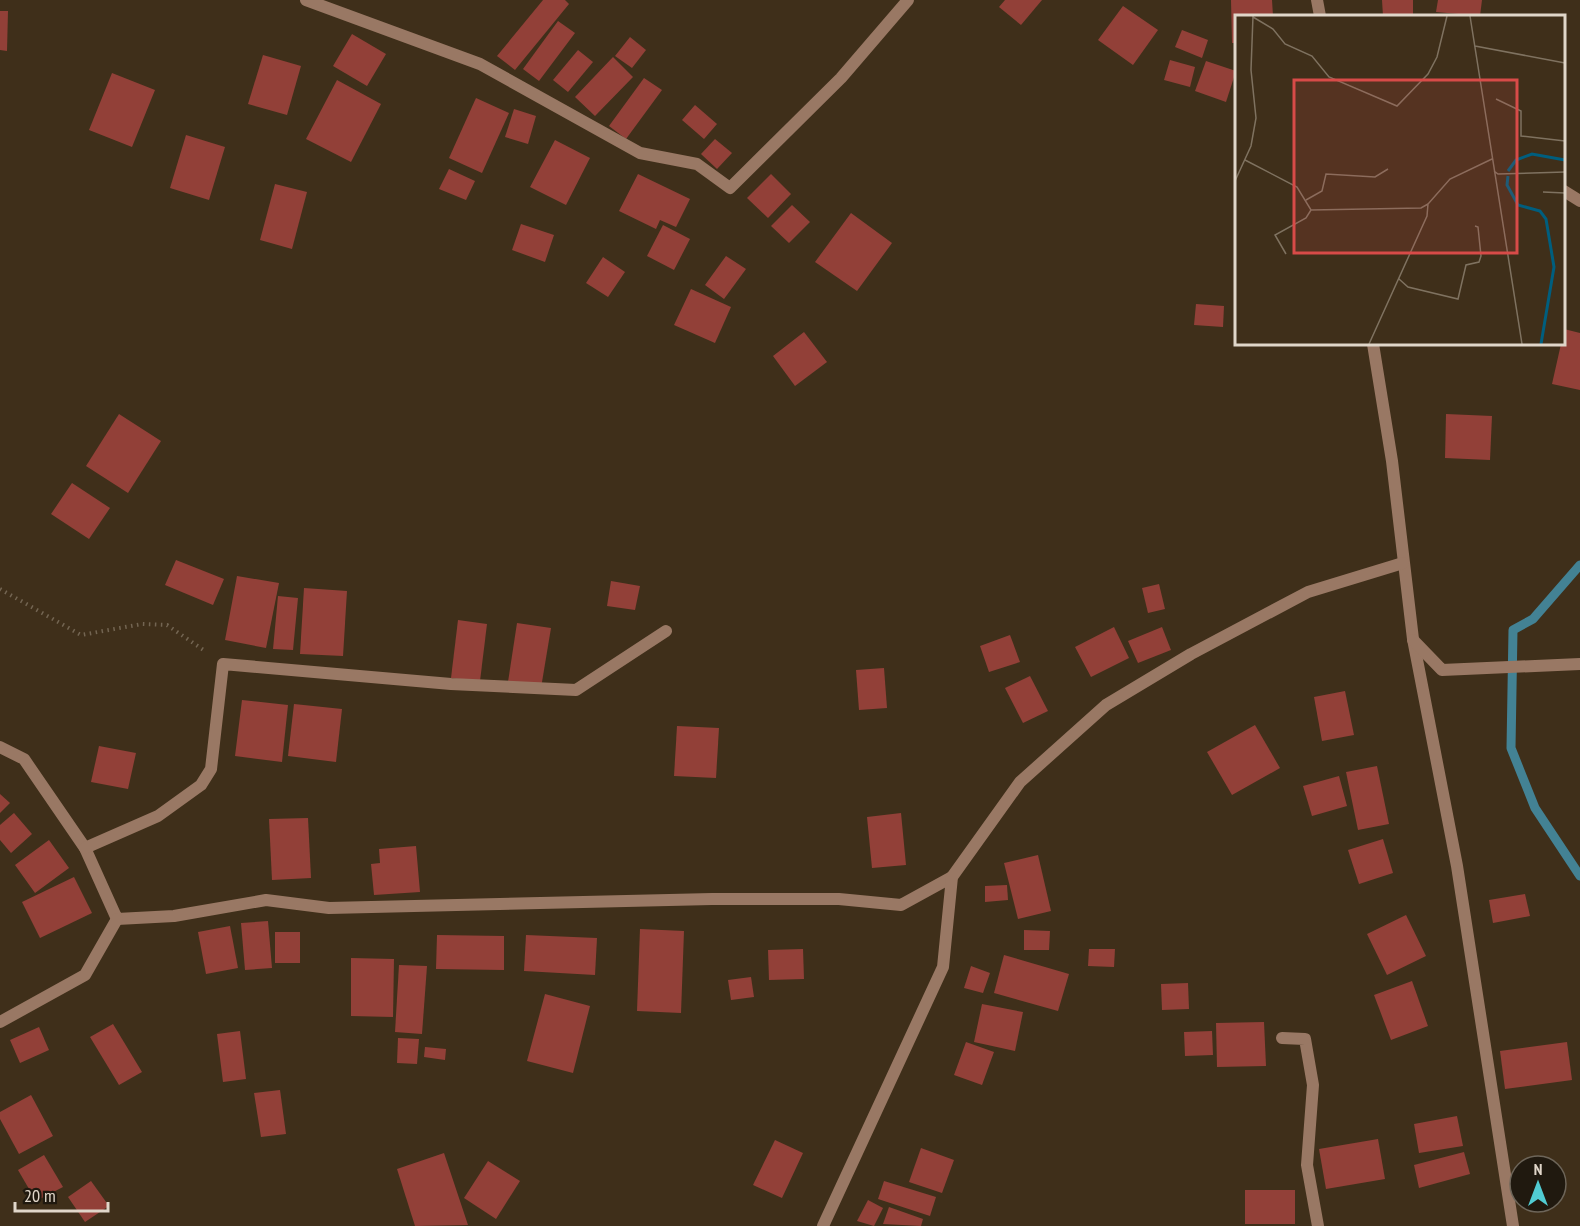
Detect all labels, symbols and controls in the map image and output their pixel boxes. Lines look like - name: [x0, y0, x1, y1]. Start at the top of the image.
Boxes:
- inset map: [1235, 15, 1565, 345]
- north arrow: [1508, 1154, 1568, 1214]
- text: N: [1534, 1159, 1542, 1179]
- scale bar: [15, 1175, 108, 1213]
- text: 20 m: [24, 1184, 56, 1207]

